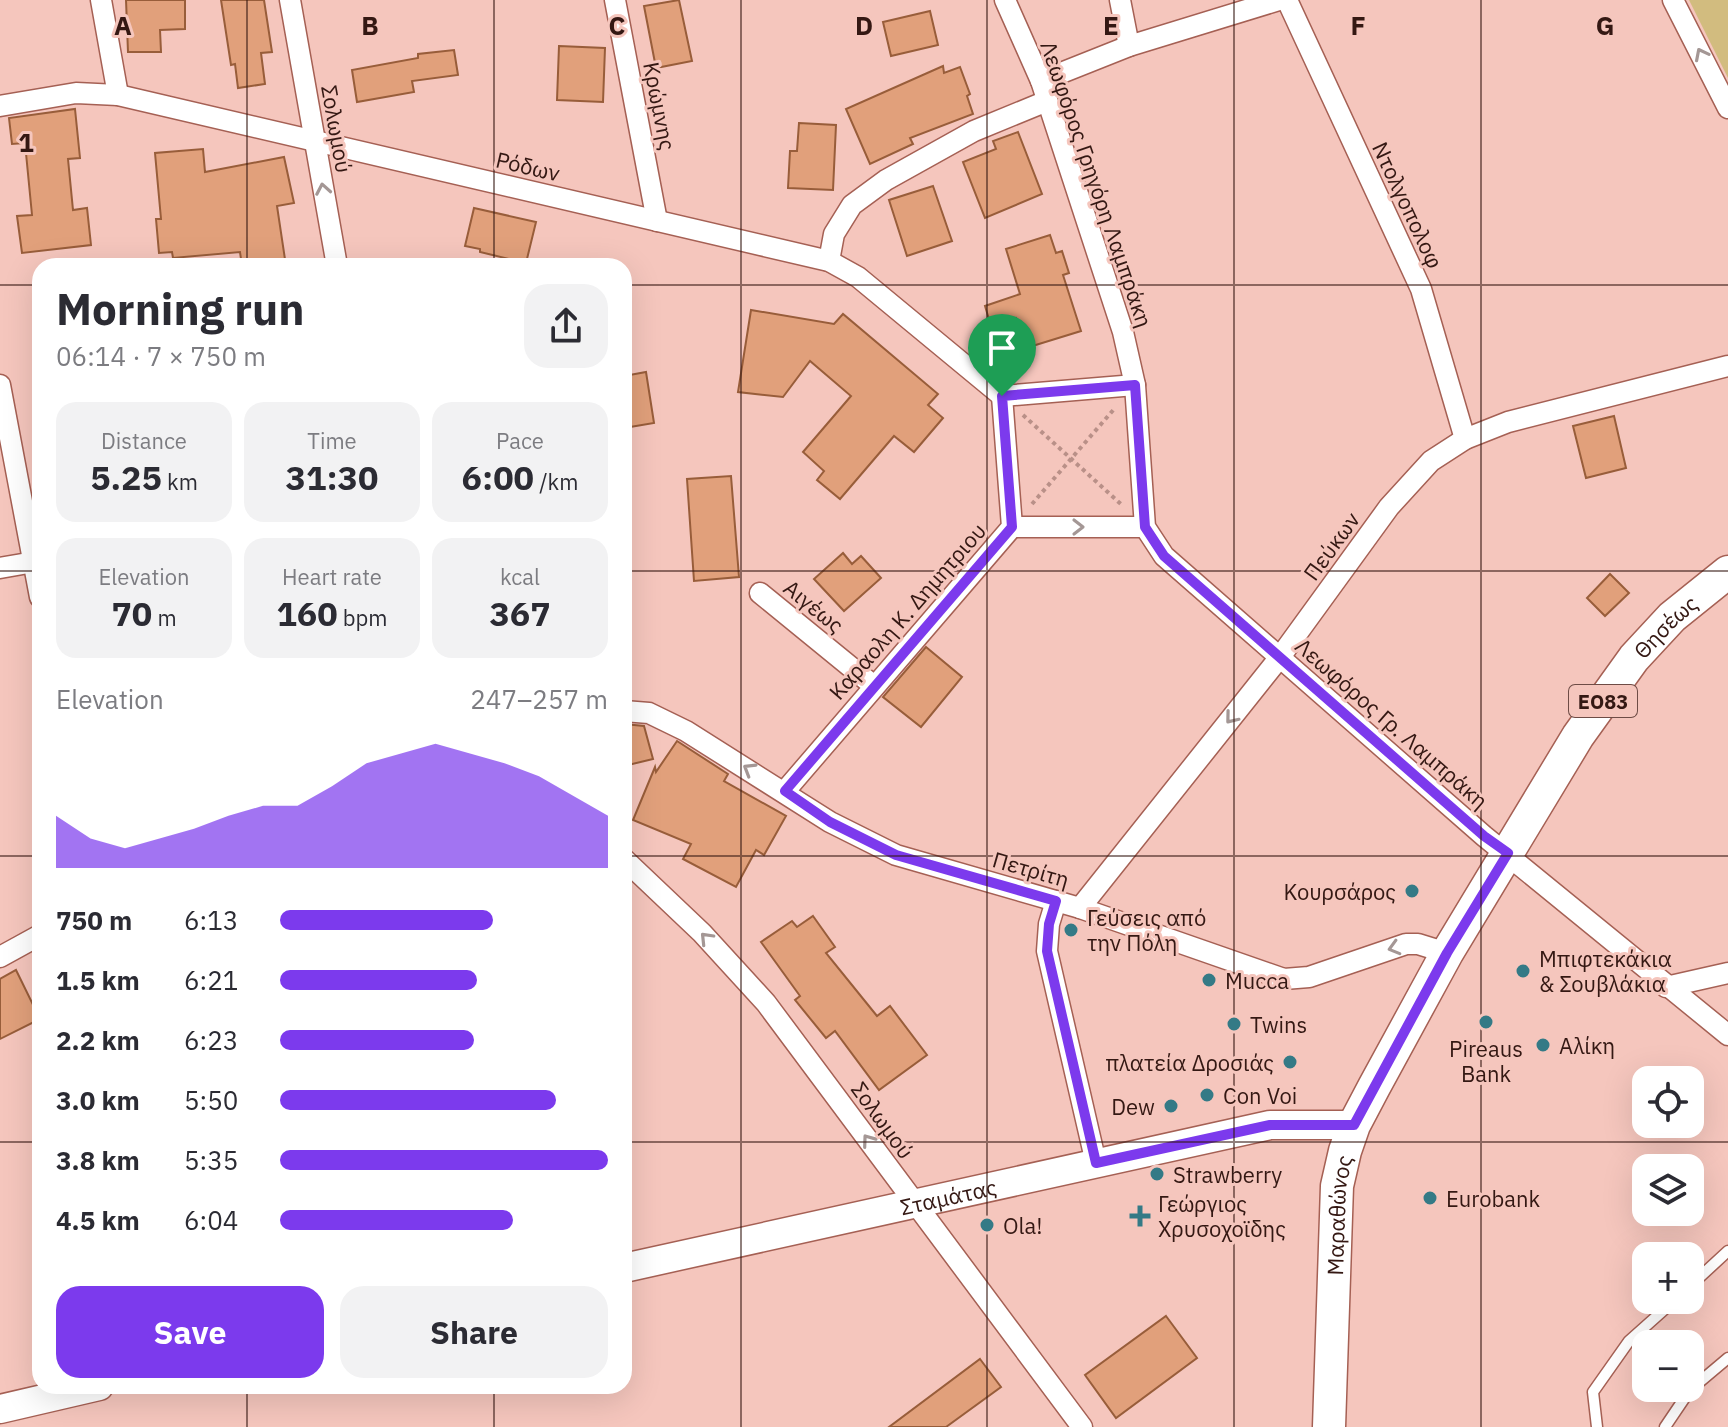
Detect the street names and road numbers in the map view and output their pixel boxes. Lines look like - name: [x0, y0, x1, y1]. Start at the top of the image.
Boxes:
- street label: Λεωφόρος Γρηγόρη Λαμπράκη: [1034, 37, 1160, 331]
- street label: Κρώμνης: [637, 59, 683, 153]
- street label: Σολωμού: [315, 83, 359, 175]
- street label: Ντολγοπολοφ: [1366, 137, 1450, 273]
- street label: Ρόδων: [493, 145, 563, 187]
- street label: Πεύκων: [1296, 506, 1366, 586]
- street label: Καραολη Κ. Δημητριου: [822, 516, 992, 706]
- street label: Αιγέως: [778, 573, 850, 639]
- street label: Θησέως: [1627, 588, 1703, 664]
- street label: Λεωφόρος Γρ. Λαμπράκη: [1290, 631, 1494, 815]
- road number: ΕΟ83: [1569, 685, 1637, 717]
- street label: Πετρίτη: [989, 844, 1073, 894]
- street label: Σολωμού: [845, 1076, 921, 1164]
- street label: Μαραθώνος: [1320, 1152, 1358, 1276]
- street label: Σταμάτας: [897, 1172, 999, 1221]

